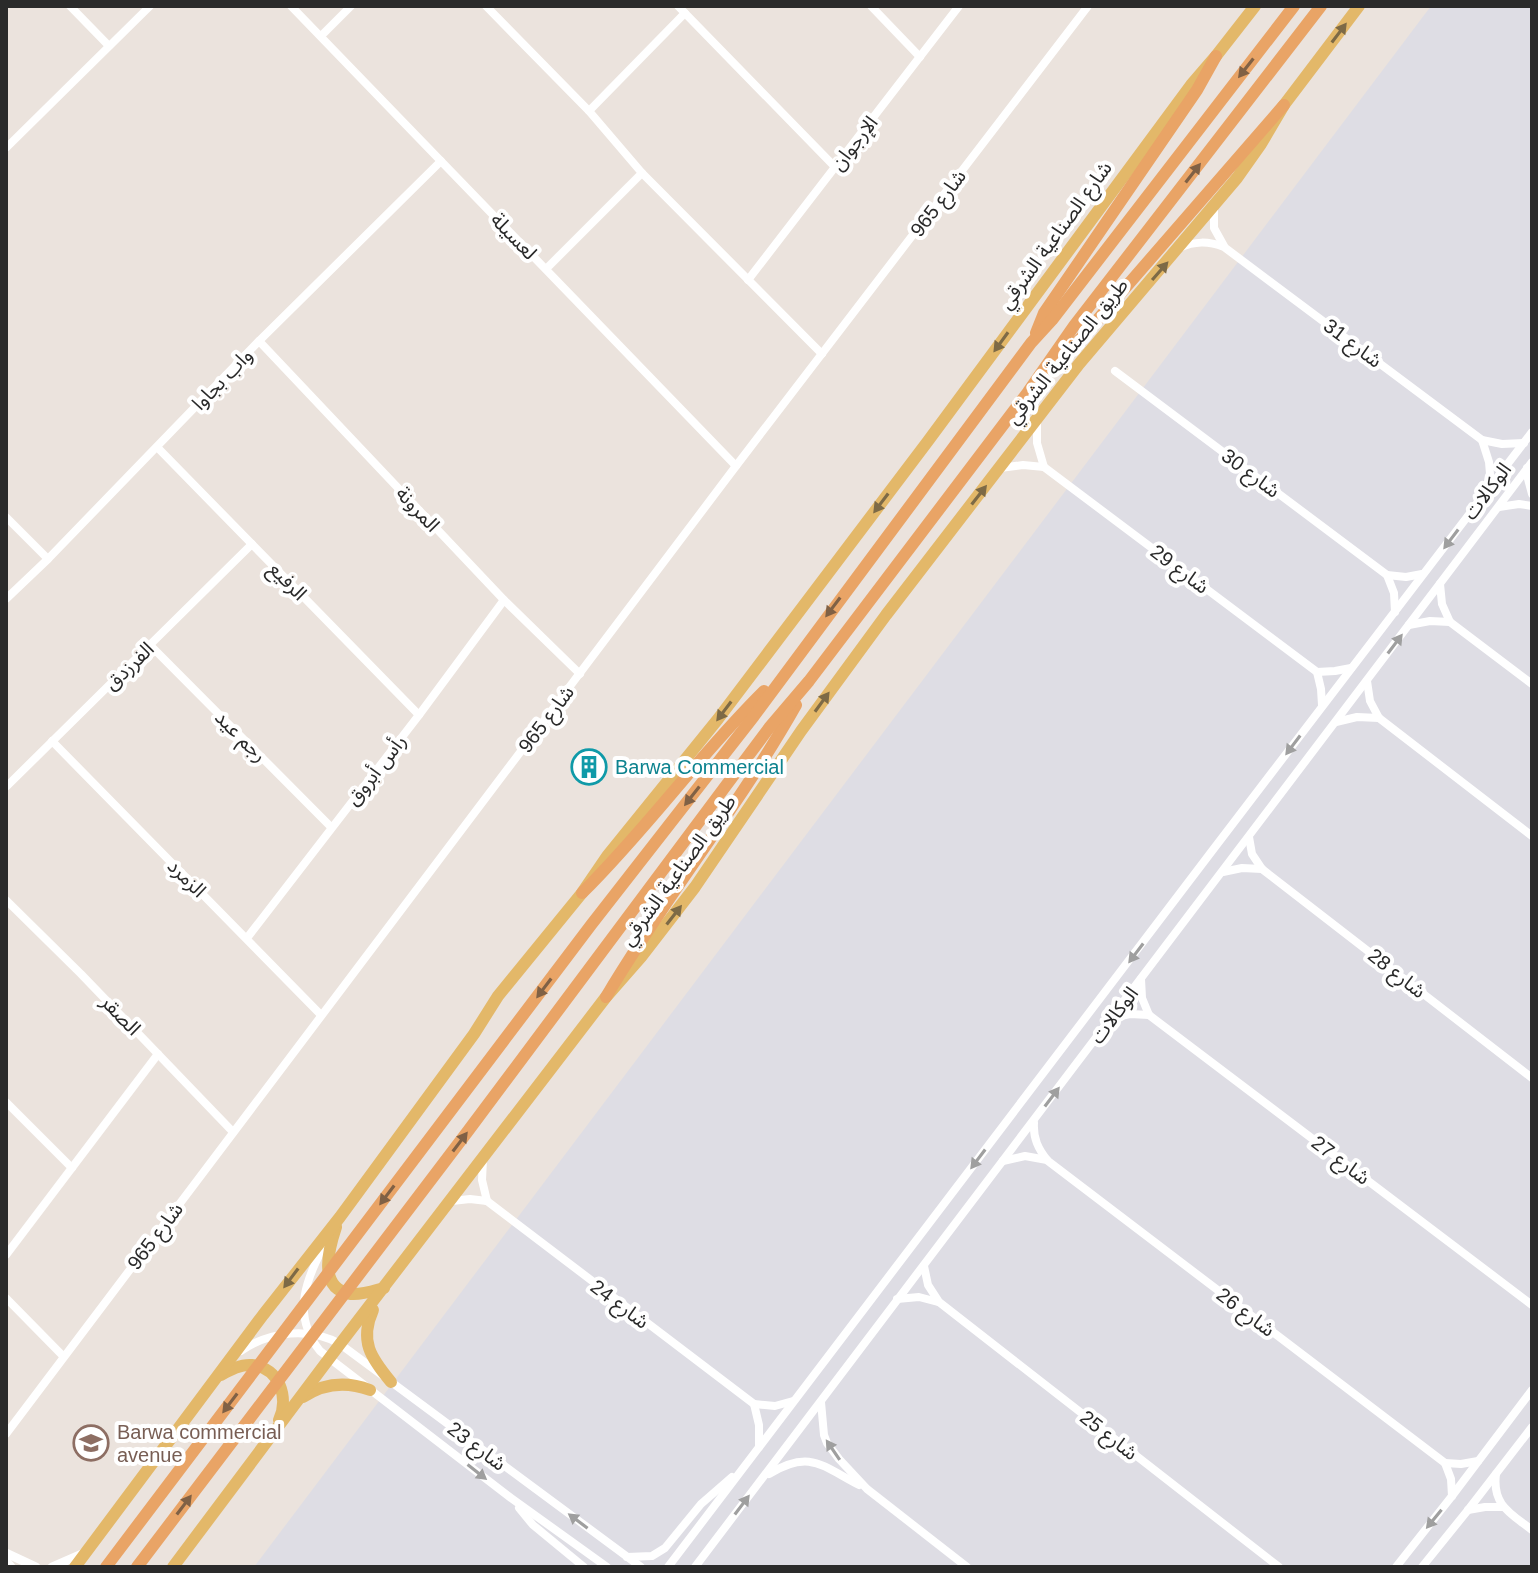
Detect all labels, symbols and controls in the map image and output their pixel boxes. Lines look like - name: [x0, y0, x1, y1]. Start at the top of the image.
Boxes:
- one-way arrow: [1330, 23, 1346, 43]
- one-way arrow: [1239, 58, 1255, 78]
- street label: الإرجوان: [826, 112, 884, 176]
- street label: شارع الصناعية الشرقي: [994, 157, 1120, 316]
- one-way arrow: [1184, 163, 1200, 183]
- street label: شارع 965: [906, 165, 973, 243]
- street label: لعسيلة: [487, 208, 541, 264]
- one-way arrow: [1150, 261, 1168, 280]
- street label: طريق الصناعية الشرقي: [1002, 274, 1136, 431]
- street label: شارع 31: [1317, 314, 1386, 375]
- one-way arrow: [994, 331, 1009, 352]
- street label: واب بجاوا: [187, 344, 257, 415]
- street label: شارع 30: [1215, 444, 1284, 505]
- street label: الوكالات: [1459, 458, 1516, 524]
- street label: المرونة: [391, 482, 444, 537]
- one-way arrow: [971, 485, 987, 505]
- one-way arrow: [873, 492, 889, 514]
- one-way arrow: [1443, 529, 1459, 549]
- street label: شارع 29: [1144, 540, 1213, 601]
- street label: الرفيع: [262, 557, 311, 607]
- one-way arrow: [826, 597, 842, 617]
- one-way arrow: [1386, 634, 1402, 654]
- street label: الفرزدق: [100, 637, 159, 695]
- street label: شارع 965: [514, 681, 581, 759]
- one-way arrow: [814, 692, 830, 713]
- one-way arrow: [717, 701, 733, 721]
- street label: رجم عيد: [208, 706, 271, 769]
- street label: رأس أبروق: [341, 730, 411, 810]
- one-way arrow: [1285, 735, 1301, 755]
- building icon: Barwa Commercial: [570, 748, 608, 786]
- place label: Barwa Commercial: [615, 756, 784, 778]
- one-way arrow: [684, 786, 700, 806]
- street label: طريق الصناعية الشرقي: [616, 790, 744, 952]
- street label: الزمرد: [163, 855, 210, 902]
- one-way arrow: [665, 905, 681, 925]
- one-way arrow: [1128, 942, 1144, 963]
- street label: شارع 28: [1361, 944, 1430, 1005]
- one-way arrow: [536, 977, 552, 998]
- street label: الوكالات: [1086, 982, 1143, 1048]
- street label: الصقر: [95, 990, 145, 1040]
- one-way arrow: [1043, 1087, 1059, 1107]
- street label: شارع 27: [1305, 1131, 1374, 1192]
- one-way arrow: [451, 1132, 467, 1152]
- one-way arrow: [971, 1149, 987, 1170]
- one-way arrow: [380, 1185, 396, 1205]
- street label: شارع 965: [123, 1198, 190, 1276]
- one-way arrow: [284, 1267, 299, 1288]
- street label: شارع 24: [584, 1275, 653, 1336]
- street label: شارع 26: [1210, 1283, 1279, 1344]
- one-way arrow: [223, 1392, 239, 1413]
- street label: شارع 25: [1073, 1406, 1142, 1467]
- street label: شارع 23: [441, 1417, 510, 1478]
- place label: Barwa commercial avenue: [117, 1421, 281, 1466]
- school or university icon: Barwa commercial avenue: [72, 1424, 110, 1462]
- one-way arrow: [825, 1439, 840, 1460]
- one-way arrow: [466, 1463, 487, 1479]
- one-way arrow: [175, 1495, 191, 1515]
- one-way arrow: [734, 1495, 750, 1515]
- one-way arrow: [1426, 1509, 1443, 1529]
- one-way arrow: [568, 1513, 588, 1529]

